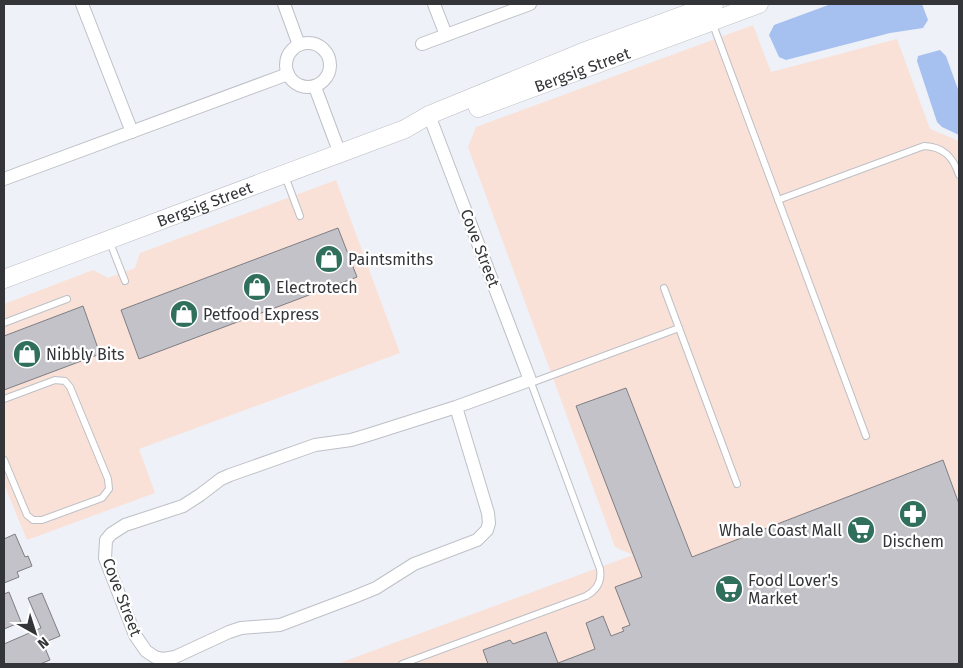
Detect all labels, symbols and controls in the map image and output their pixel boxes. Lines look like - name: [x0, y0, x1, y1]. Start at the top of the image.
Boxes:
- street label: Bergsig Street: [532, 43, 633, 96]
- street label: Bergsig Street: [154, 177, 255, 231]
- street label: Cove Street: [456, 206, 504, 290]
- shop icon: Paintsmiths: [314, 244, 344, 274]
- place label: Paintsmiths: [348, 250, 433, 269]
- shop icon: Electrotech: [242, 272, 272, 302]
- place label: Electrotech: [276, 278, 358, 297]
- shop icon: Petfood Express: [169, 299, 199, 329]
- place label: Petfood Express: [203, 305, 319, 324]
- shop icon: Nibbly Bits: [12, 339, 42, 369]
- place label: Nibbly Bits: [46, 345, 125, 364]
- pharmacy icon: Dischem: [898, 499, 928, 529]
- supermarket icon: Whale Coast Mall: [846, 515, 876, 545]
- place label: Whale Coast Mall: [719, 521, 842, 540]
- place label: Dischem: [882, 532, 944, 551]
- street label: Cove Street: [98, 555, 146, 639]
- place label: Food Lover's Market: [748, 571, 838, 608]
- supermarket icon: Food Lover's Market: [714, 574, 744, 604]
- north arrow: [10, 608, 60, 658]
- text: N: [34, 633, 52, 652]

